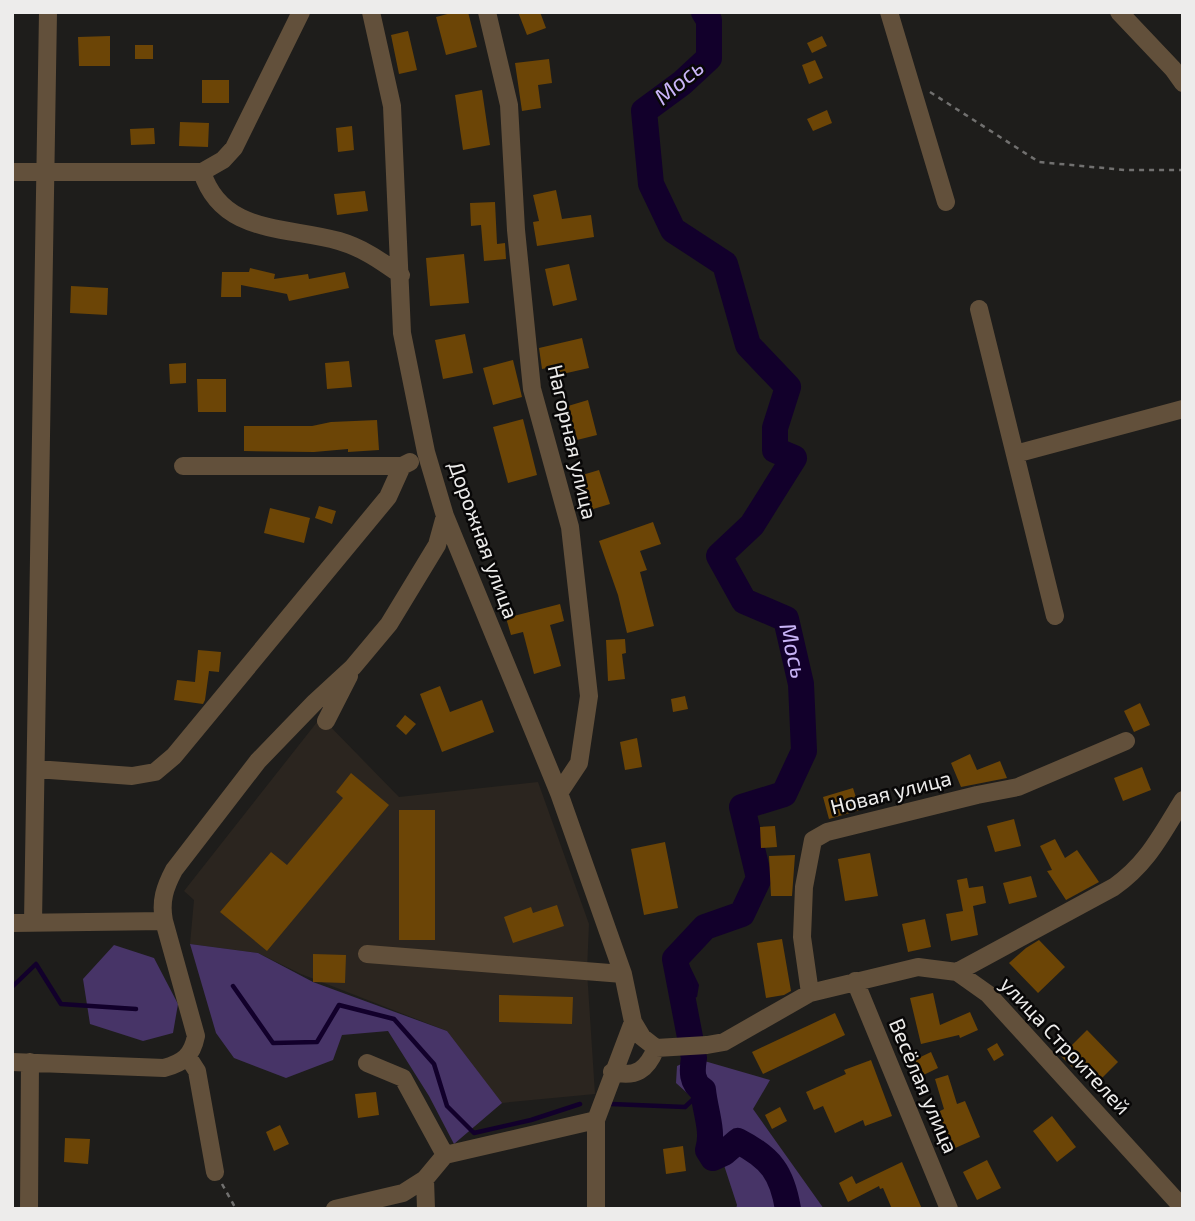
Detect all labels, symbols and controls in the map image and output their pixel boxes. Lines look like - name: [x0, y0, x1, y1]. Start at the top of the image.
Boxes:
- water label: Мось: [648, 52, 709, 110]
- street label: Нагорная улица: [543, 362, 603, 522]
- street label: Дорожная улица: [443, 457, 525, 622]
- water label: Мось: [774, 620, 814, 681]
- street label: Новая улица: [827, 764, 954, 820]
- street label: улица Строителей: [995, 971, 1136, 1120]
- street label: Весёлая улица: [884, 1014, 964, 1157]

